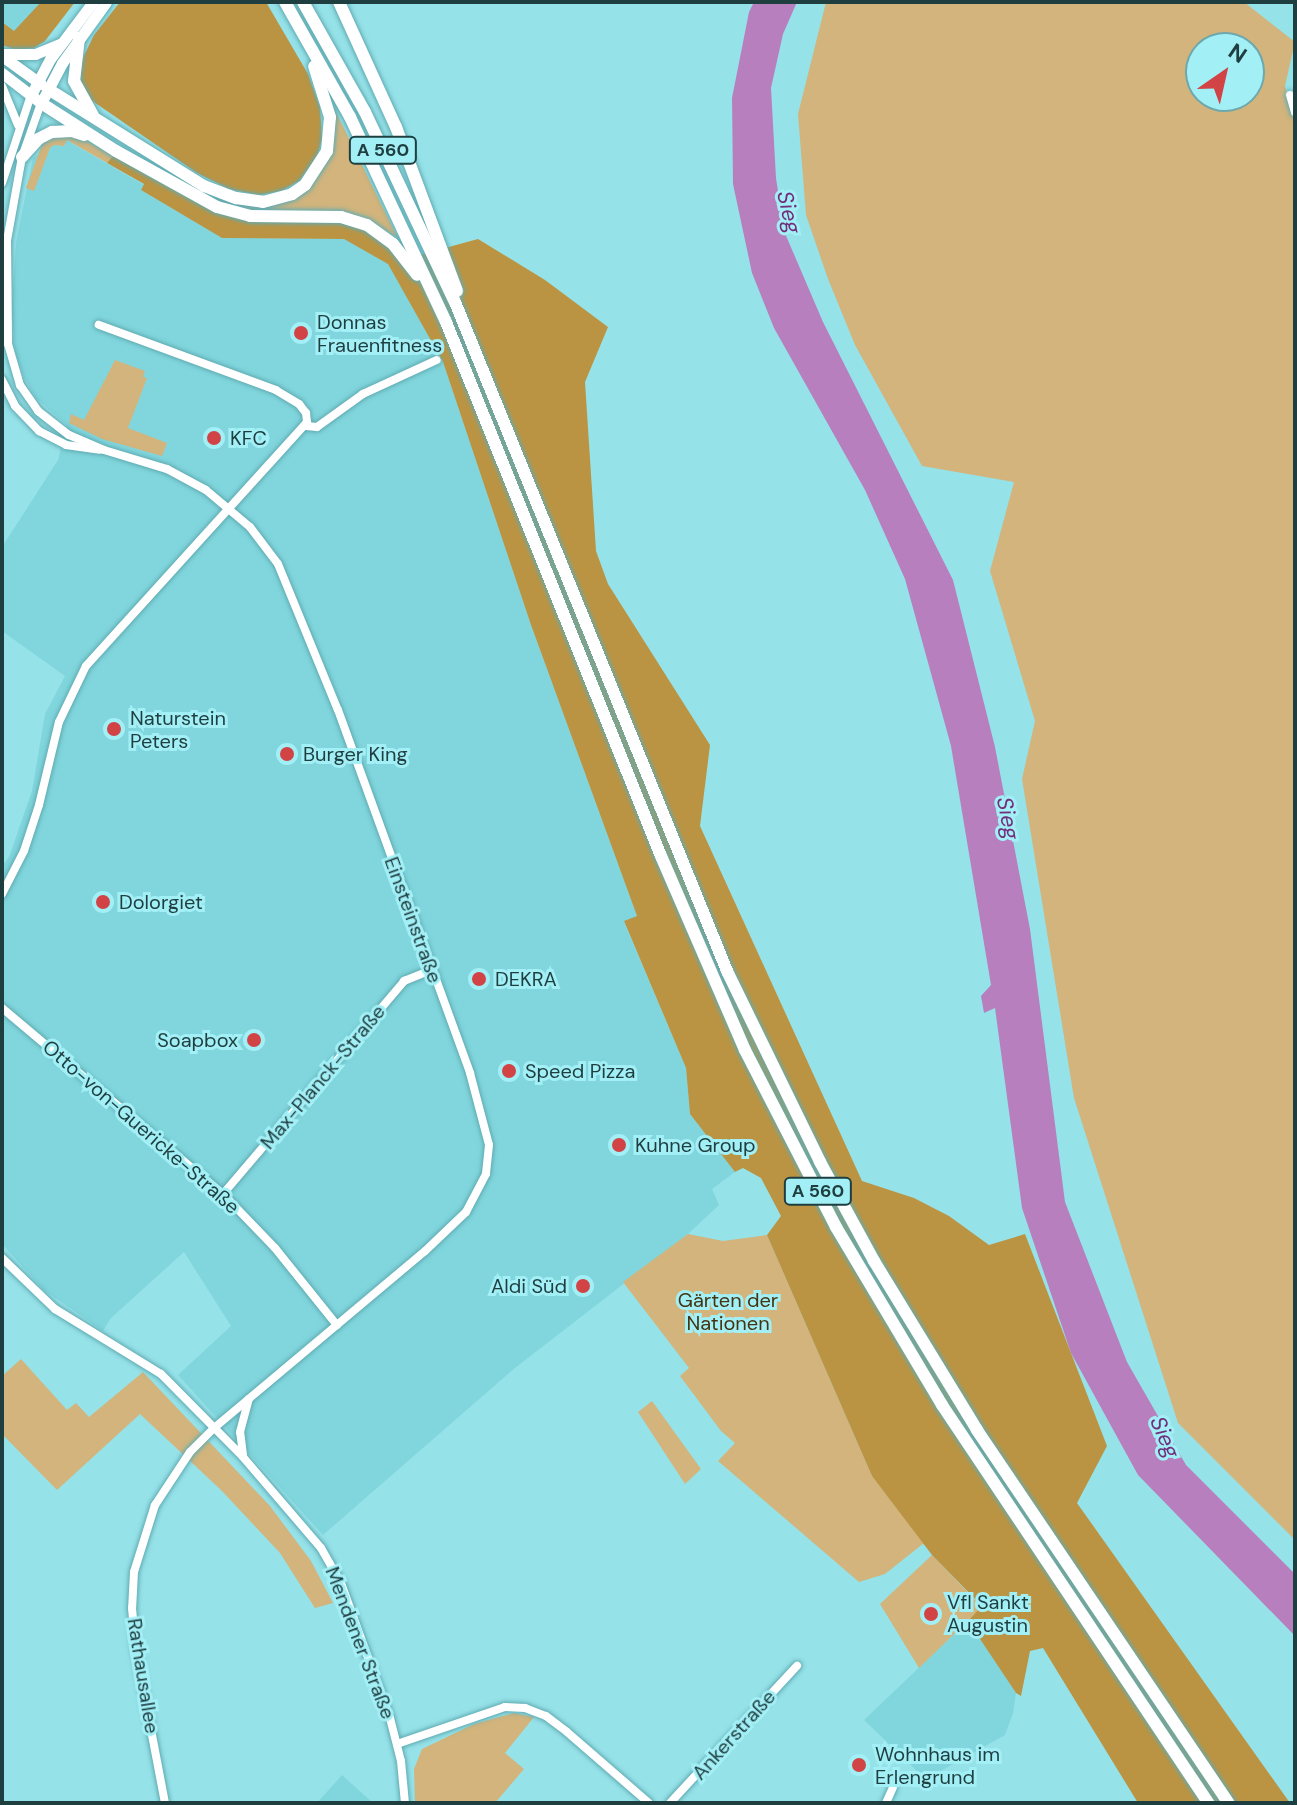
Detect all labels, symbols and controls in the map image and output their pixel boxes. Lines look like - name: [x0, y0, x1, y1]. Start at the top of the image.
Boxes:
- north arrow: [1185, 32, 1265, 112]
- text: N: [1223, 37, 1252, 70]
- road number: A 560: [347, 136, 419, 164]
- water label: Sieg: [771, 188, 807, 236]
- place label: Donnas Frauenfitness: [317, 310, 442, 357]
- marker: Donnas Frauenfitness: [292, 324, 310, 342]
- place label: KFC: [230, 426, 267, 450]
- marker: KFC: [205, 429, 223, 447]
- place label: Naturstein Peters: [130, 706, 226, 753]
- marker: Naturstein Peters: [105, 720, 123, 738]
- place label: Burger King: [303, 742, 408, 766]
- marker: Burger King: [278, 745, 296, 763]
- water label: Sieg: [991, 794, 1025, 842]
- street label: Einsteinstraße: [379, 854, 447, 986]
- place label: Dolorgiet: [119, 890, 203, 914]
- marker: Dolorgiet: [94, 893, 112, 911]
- place label: DEKRA: [495, 967, 557, 991]
- marker: DEKRA: [470, 970, 488, 988]
- street label: Max-Planck-Straße: [256, 1000, 390, 1154]
- place label: Soapbox: [157, 1028, 238, 1052]
- marker: Soapbox: [245, 1031, 263, 1049]
- street label: Otto-von-Guericke-Straße: [38, 1035, 244, 1219]
- place label: Speed Pizza: [525, 1059, 635, 1083]
- marker: Speed Pizza: [500, 1062, 518, 1080]
- place label: Kuhne Group: [635, 1133, 755, 1157]
- marker: Kuhne Group: [610, 1136, 628, 1154]
- road number: A 560: [782, 1177, 854, 1205]
- place label: Aldi Süd: [491, 1274, 567, 1298]
- marker: Aldi Süd: [574, 1277, 592, 1295]
- park label: Gärten der Nationen: [678, 1288, 778, 1335]
- water label: Sieg: [1144, 1412, 1186, 1462]
- street label: Mendener Straße: [320, 1563, 400, 1723]
- place label: Vfl Sankt Augustin: [947, 1590, 1029, 1637]
- marker: Vfl Sankt Augustin: [922, 1605, 940, 1623]
- street label: Rathausallee: [122, 1617, 164, 1735]
- street label: Ankerstraße: [687, 1685, 781, 1785]
- place label: Wohnhaus im Erlengrund: [875, 1742, 1000, 1789]
- marker: Wohnhaus im Erlengrund: [850, 1756, 868, 1774]

